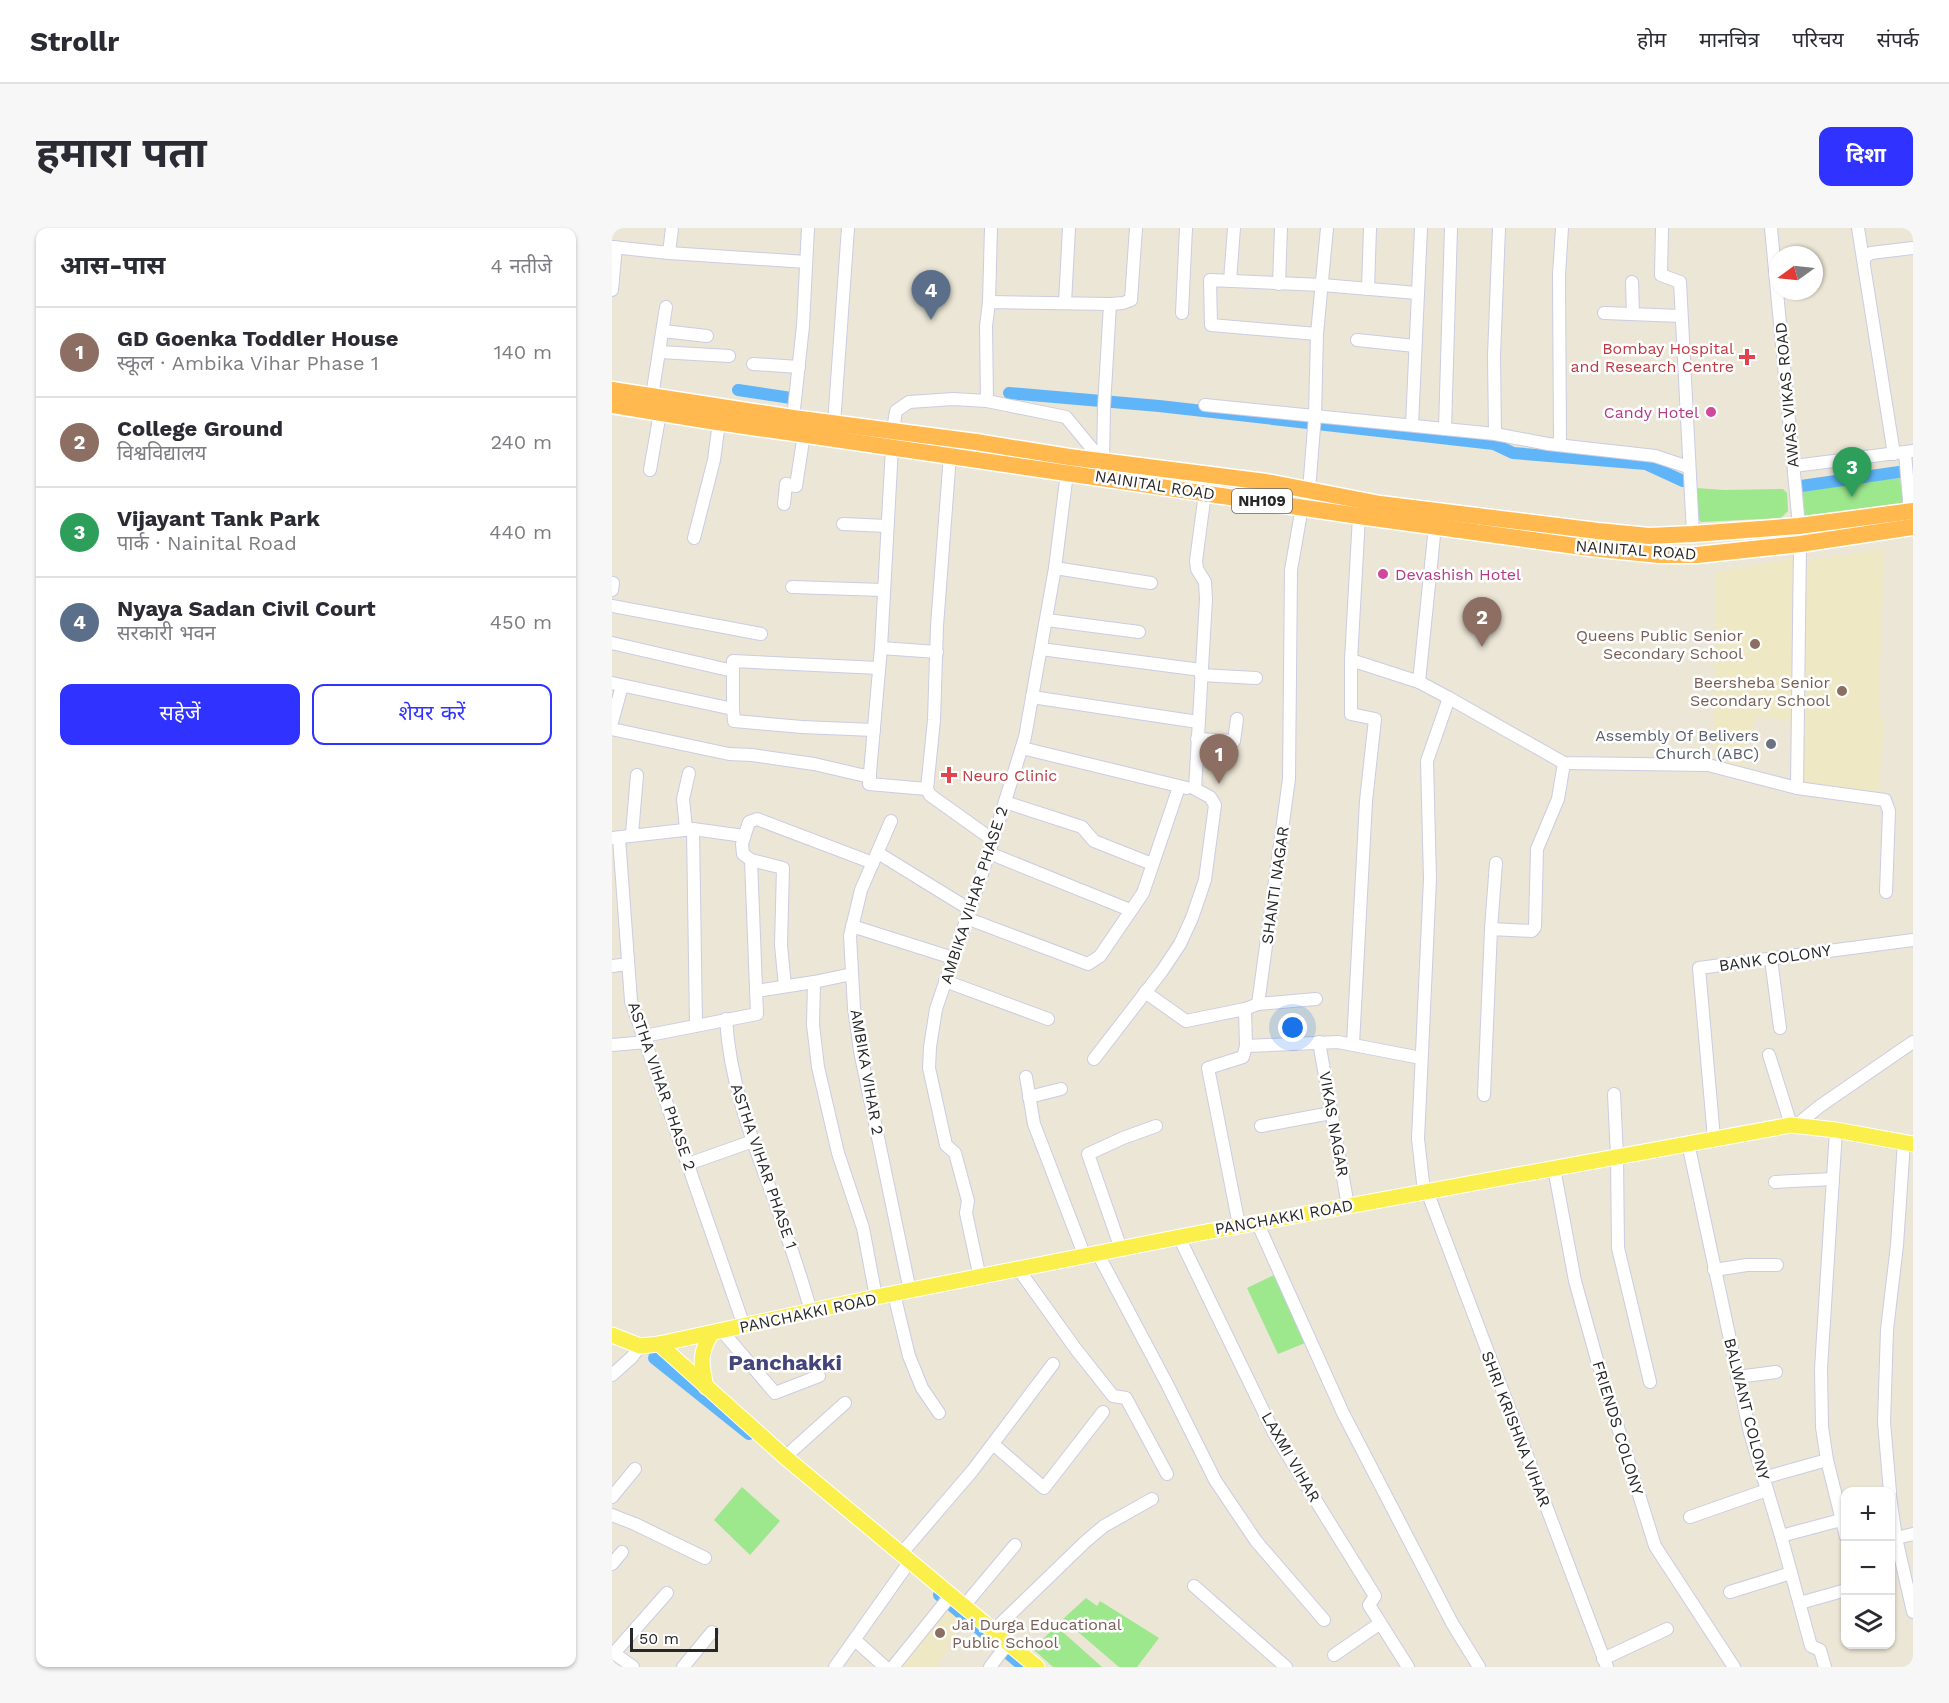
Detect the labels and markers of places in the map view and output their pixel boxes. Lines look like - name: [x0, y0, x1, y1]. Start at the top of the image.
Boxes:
- pin: 4: [912, 270, 950, 320]
- place label: Bombay Hospital and Research Centre: [1570, 339, 1734, 376]
- marker: Bombay Hospital and Research Centre: [1738, 348, 1756, 366]
- place label: Candy Hotel: [1604, 403, 1699, 422]
- marker: Candy Hotel: [1704, 405, 1718, 419]
- pin: 3: [1832, 448, 1872, 497]
- place label: Devashish Hotel: [1395, 565, 1521, 584]
- marker: Devashish Hotel: [1376, 567, 1390, 581]
- pin: 2: [1462, 598, 1502, 647]
- place label: Queens Public Senior Secondary School: [1576, 626, 1743, 663]
- marker: Queens Public Senior Secondary School: [1748, 637, 1762, 651]
- place label: Beersheba Senior Secondary School: [1690, 673, 1830, 710]
- marker: Beersheba Senior Secondary School: [1835, 684, 1849, 698]
- place label: Assembly Of Belivers Church (ABC): [1595, 726, 1759, 763]
- pin: 1: [1200, 734, 1238, 784]
- marker: Assembly Of Belivers Church (ABC): [1764, 737, 1778, 751]
- marker: Neuro Clinic: [940, 766, 958, 784]
- place label: Neuro Clinic: [962, 766, 1057, 785]
- place label: Jai Durga Educational Public School: [952, 1615, 1122, 1652]
- marker: Jai Durga Educational Public School: [933, 1626, 947, 1640]

